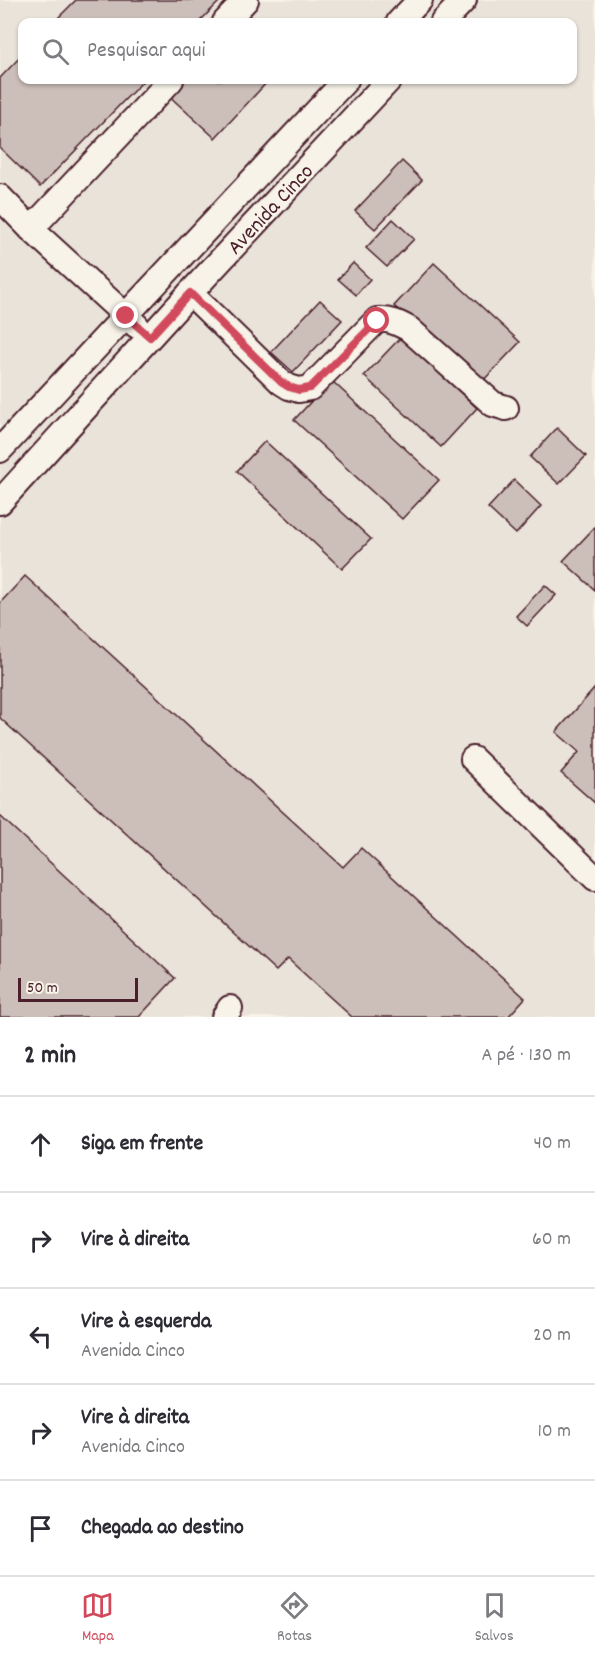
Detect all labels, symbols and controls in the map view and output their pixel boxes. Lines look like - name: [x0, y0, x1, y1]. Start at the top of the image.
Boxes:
- search box: [18, 18, 577, 84]
- icon: search: [39, 35, 72, 68]
- text: Pesquisar aqui: [87, 36, 206, 67]
- street label: Avenida Cinco: [221, 158, 322, 263]
- route end: [112, 302, 138, 328]
- route start: [363, 307, 389, 333]
- scale bar: [18, 975, 138, 1002]
- text: 50 m: [27, 977, 58, 1000]
- text: 2 min: [24, 1038, 76, 1075]
- text: A pé · 130 m: [481, 1042, 571, 1070]
- icon: ahead: [24, 1128, 57, 1161]
- text: Siga em frente: [81, 1129, 203, 1160]
- text: 40 m: [533, 1130, 571, 1158]
- icon: right: [24, 1224, 57, 1257]
- text: Vire à direita: [81, 1225, 189, 1256]
- text: 60 m: [532, 1226, 571, 1254]
- text: Vire à esquerda: [81, 1307, 211, 1338]
- icon: left: [24, 1320, 57, 1353]
- text: 20 m: [533, 1322, 571, 1350]
- text: Avenida Cinco: [81, 1338, 185, 1366]
- text: Vire à direita: [81, 1403, 189, 1434]
- icon: right: [24, 1416, 57, 1449]
- text: 10 m: [537, 1418, 571, 1446]
- text: Avenida Cinco: [81, 1434, 185, 1462]
- icon: arrive: [24, 1512, 57, 1545]
- text: Chegada ao destino: [81, 1513, 244, 1544]
- tab: Mapa: [81, 1589, 114, 1648]
- tab: Rotas: [277, 1589, 312, 1648]
- tab: Salvos: [475, 1589, 514, 1648]

